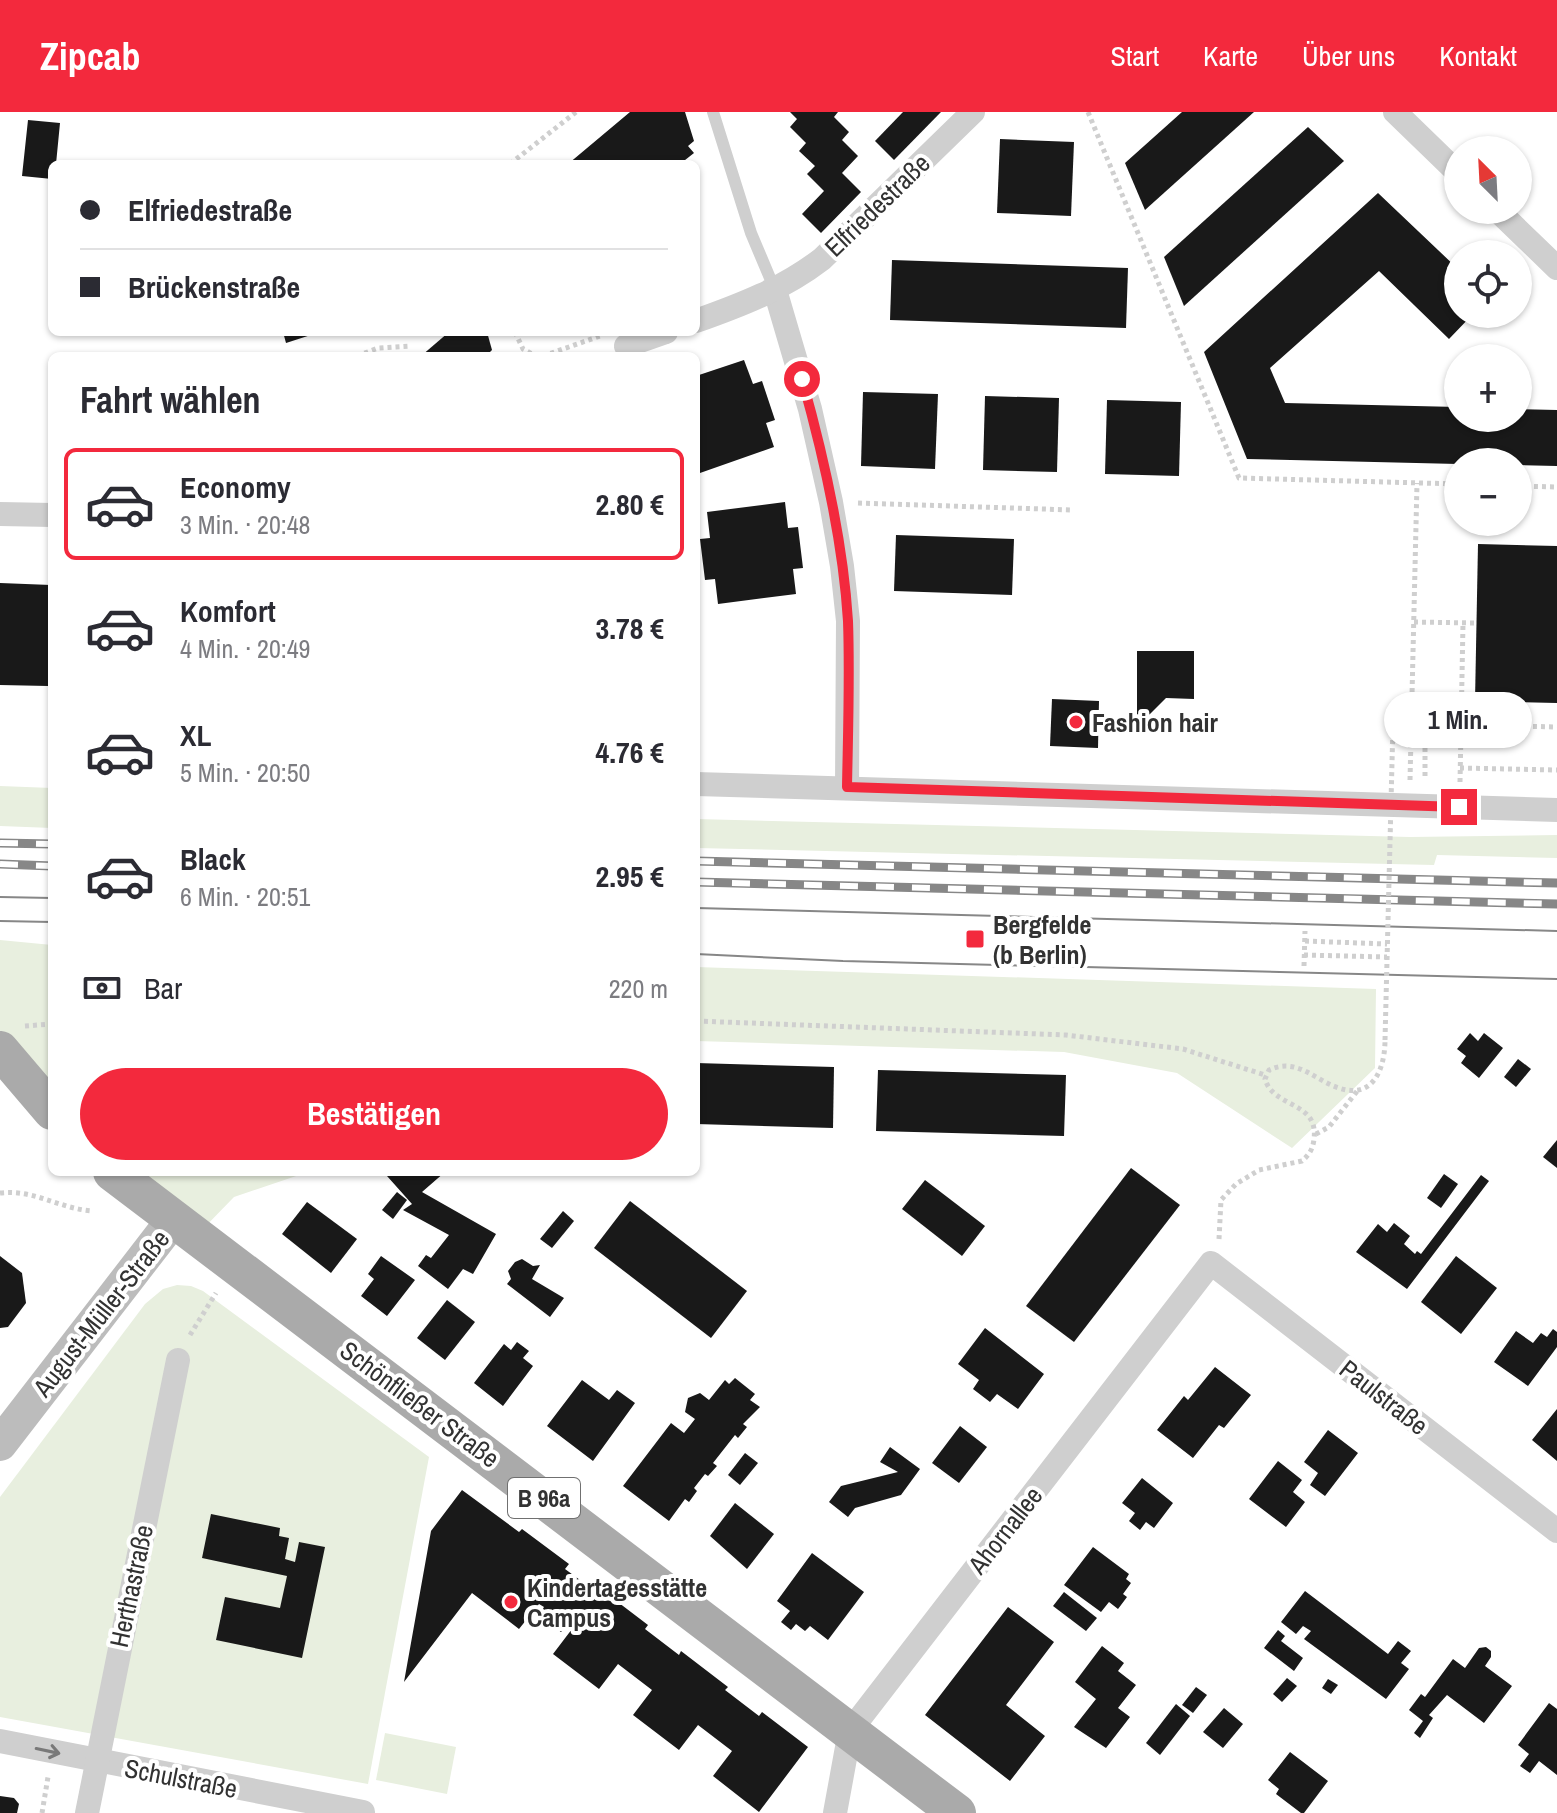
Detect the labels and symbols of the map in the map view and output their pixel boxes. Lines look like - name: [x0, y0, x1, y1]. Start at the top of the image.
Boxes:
- north arrow: [1444, 136, 1532, 224]
- street label: Elfriedestraße: [817, 146, 937, 264]
- route start: [784, 361, 820, 397]
- callout: 1 Min.: [1385, 691, 1533, 747]
- place label: Fashion hair: [1092, 705, 1218, 740]
- marker: Fashion hair: [1067, 713, 1085, 731]
- route end: [1441, 789, 1477, 825]
- place label: Bergfelde (b Berlin): [993, 907, 1091, 972]
- marker: Bergfelde (b Berlin): [964, 928, 986, 950]
- street label: August-Müller-Straße: [24, 1222, 177, 1404]
- street label: Schönfließer Straße: [333, 1333, 507, 1475]
- street label: Paulstraße: [1333, 1351, 1435, 1443]
- road number: B 96a: [508, 1478, 580, 1518]
- street label: Ahornallee: [959, 1479, 1050, 1582]
- street label: Herthastraße: [101, 1522, 161, 1650]
- place label: Kindertagesstätte Campus: [527, 1570, 707, 1635]
- marker: Kindertagesstätte Campus: [502, 1593, 520, 1611]
- one-way arrow: [34, 1745, 60, 1760]
- street label: Schulstraße: [122, 1750, 240, 1806]

